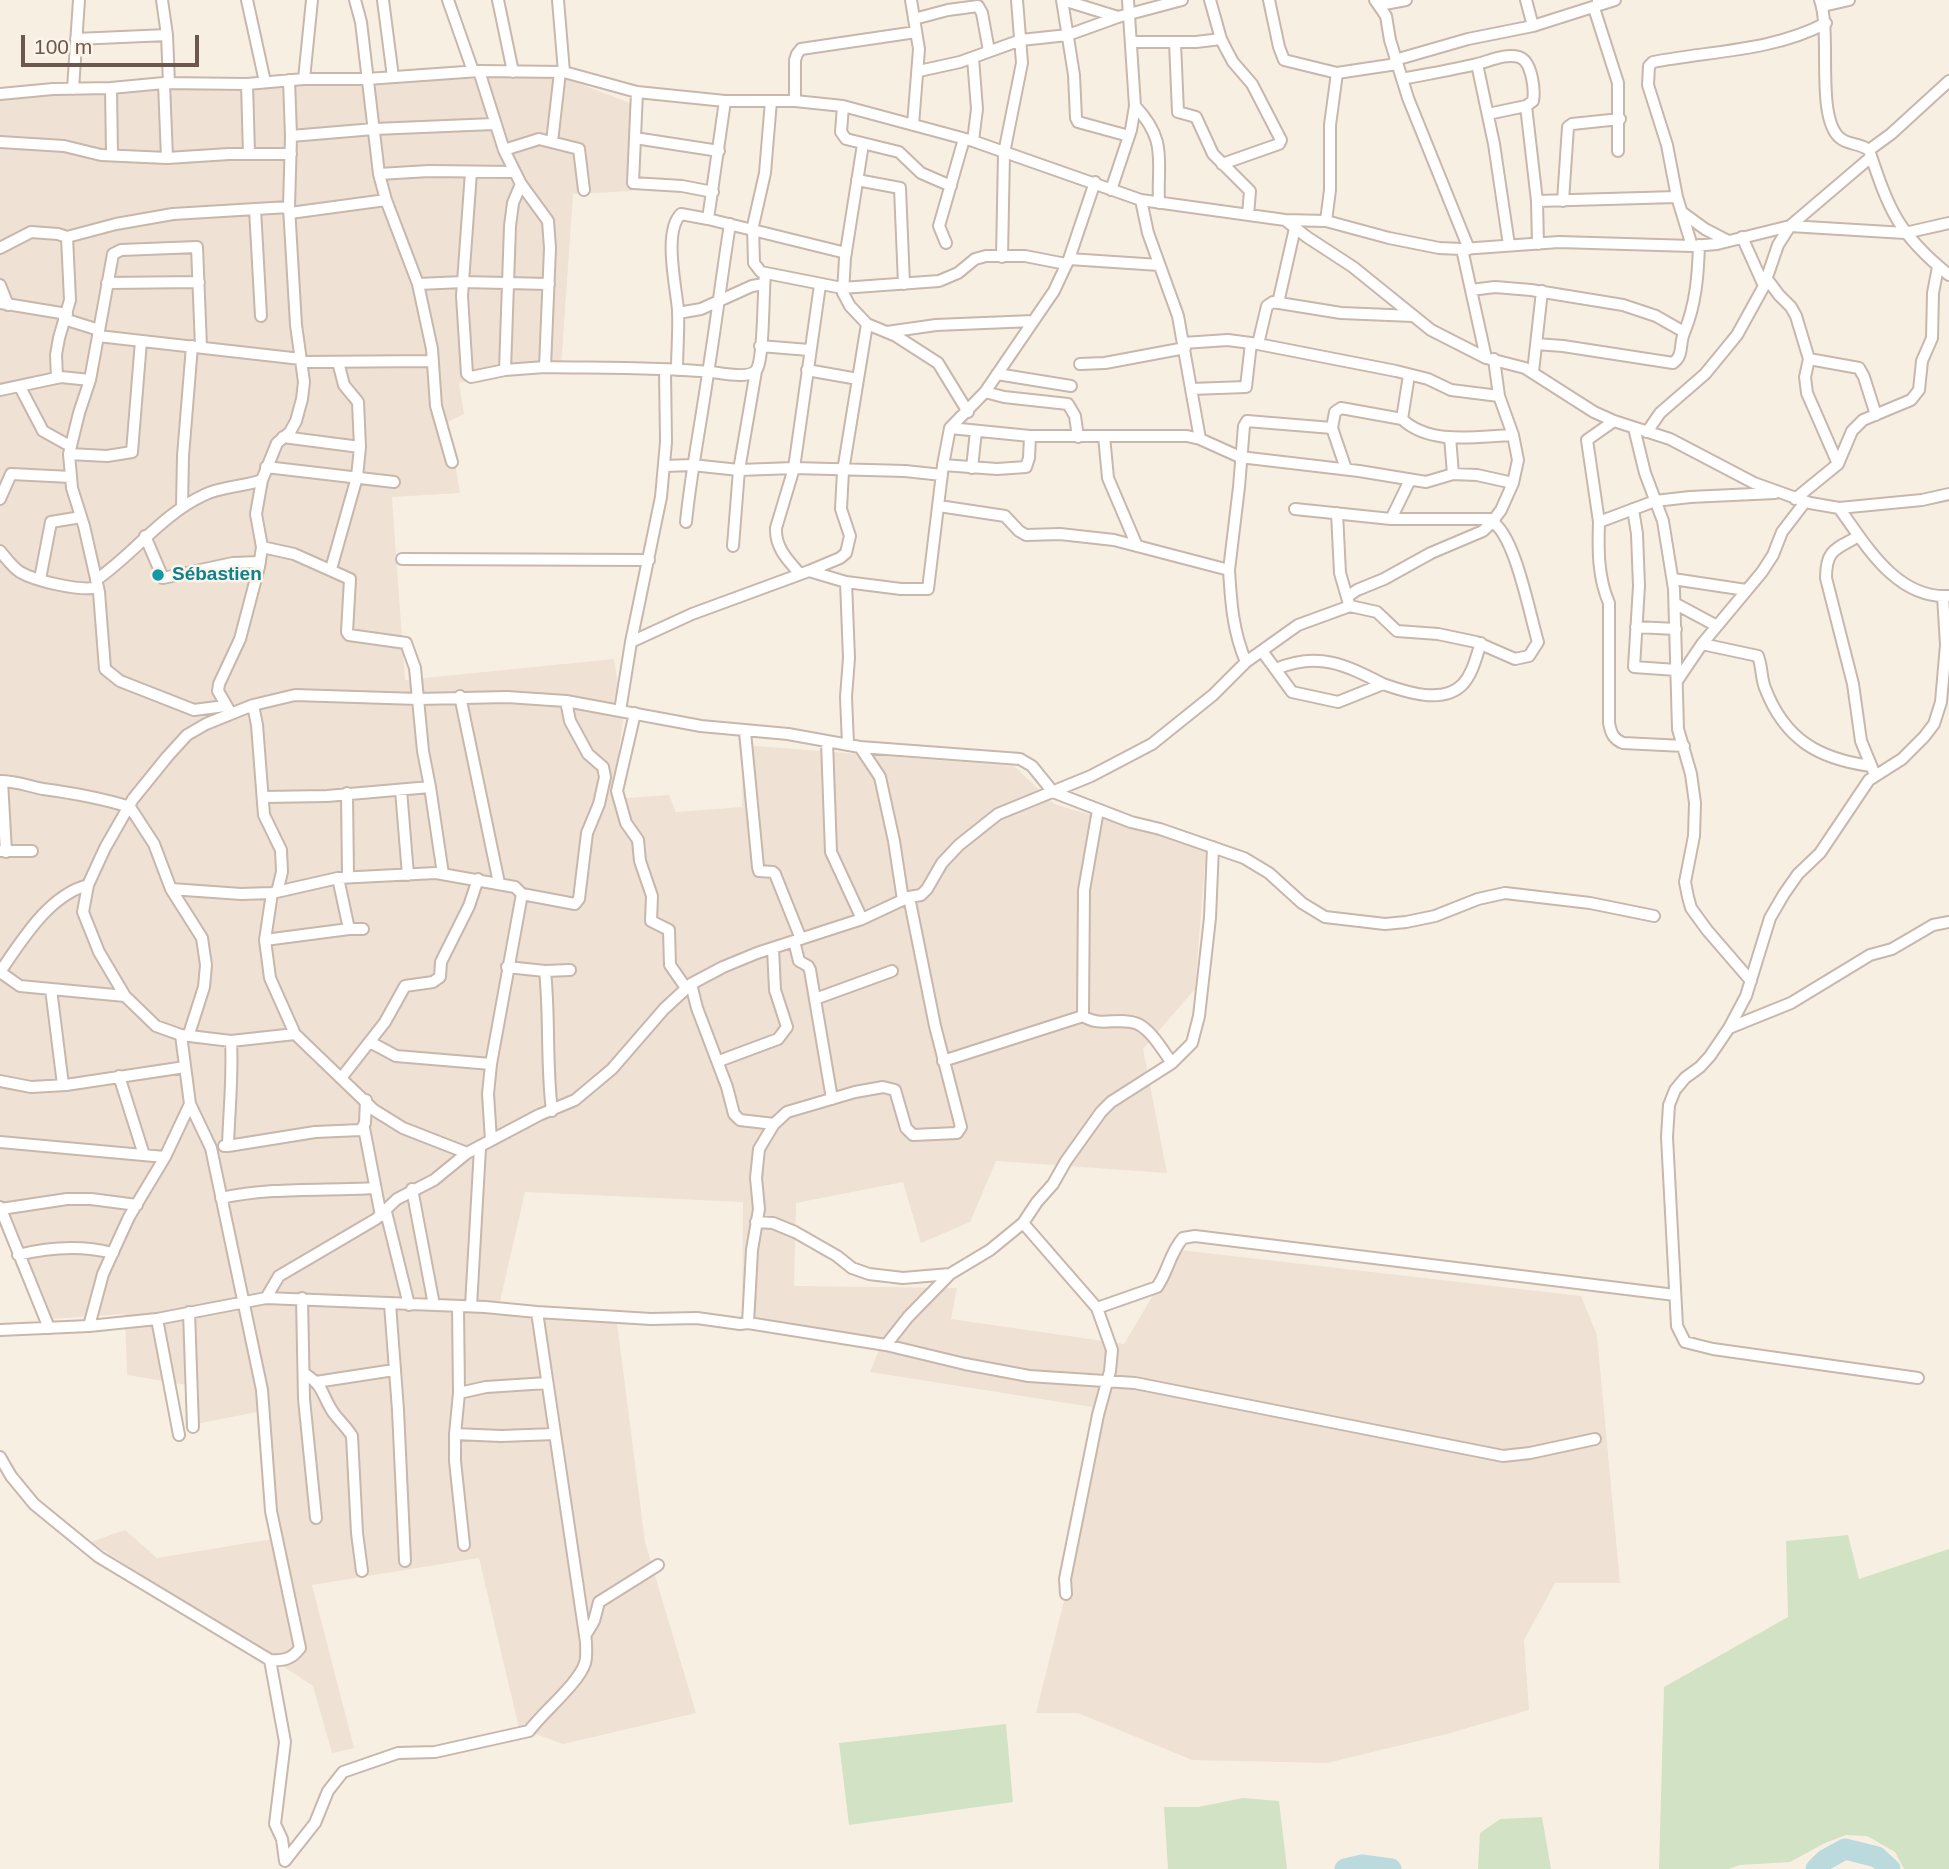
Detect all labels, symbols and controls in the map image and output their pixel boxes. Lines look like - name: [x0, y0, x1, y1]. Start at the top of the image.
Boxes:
- scale bar: [24, 21, 203, 65]
- text: 100 m: [34, 35, 92, 58]
- place label: Sébastien: [172, 564, 262, 586]
- marker: Sébastien: [150, 567, 166, 583]

